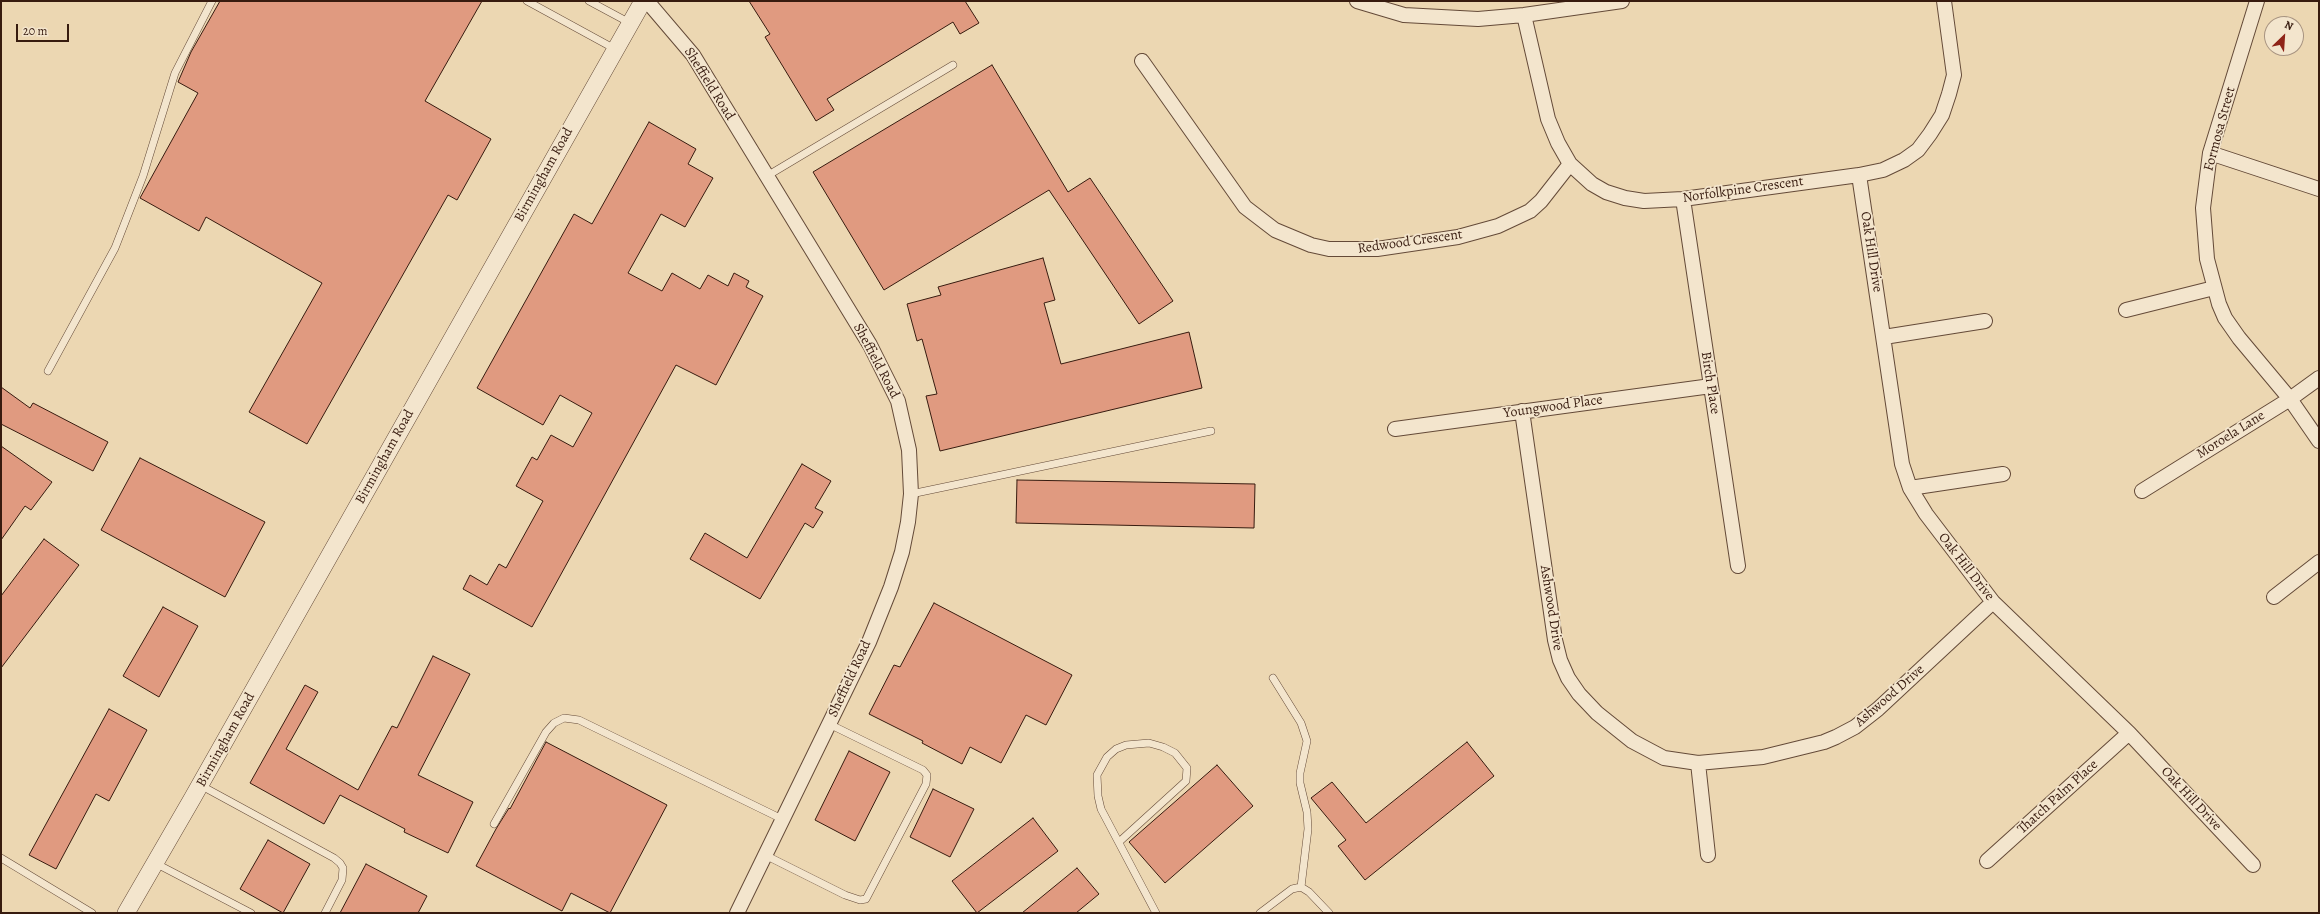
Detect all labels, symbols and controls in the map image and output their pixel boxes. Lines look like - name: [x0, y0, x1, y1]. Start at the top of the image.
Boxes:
- scale bar: [18, 16, 71, 42]
- north arrow: [2264, 16, 2304, 56]
- text: N: [2282, 17, 2296, 34]
- text: 20 m: [23, 23, 47, 39]
- street label: Sheffield Road: [680, 45, 738, 123]
- street label: Formosa Street: [2201, 85, 2239, 173]
- street label: Birmingham Road: [511, 125, 577, 225]
- street label: Norfolkpine Crescent: [1682, 173, 1804, 207]
- street label: Oak Hill Drive: [1856, 211, 1886, 293]
- street label: Redwood Crescent: [1356, 226, 1464, 258]
- street label: Sheffield Road: [849, 321, 903, 401]
- street label: Birch Place: [1697, 350, 1723, 416]
- street label: Youngwood Place: [1502, 392, 1604, 422]
- street label: Birmingham Road: [352, 407, 418, 507]
- street label: Moroela Lane: [2194, 407, 2268, 463]
- street label: Oak Hill Drive: [1934, 530, 1998, 604]
- street label: Ashwood Drive: [1536, 564, 1566, 652]
- street label: Sheffield Road: [825, 638, 875, 720]
- street label: Ashwood Drive: [1852, 661, 1928, 731]
- street label: Birmingham Road: [193, 690, 259, 790]
- street label: Thatch Palm Place: [2014, 756, 2102, 838]
- street label: Oak Hill Drive: [2157, 764, 2225, 834]

